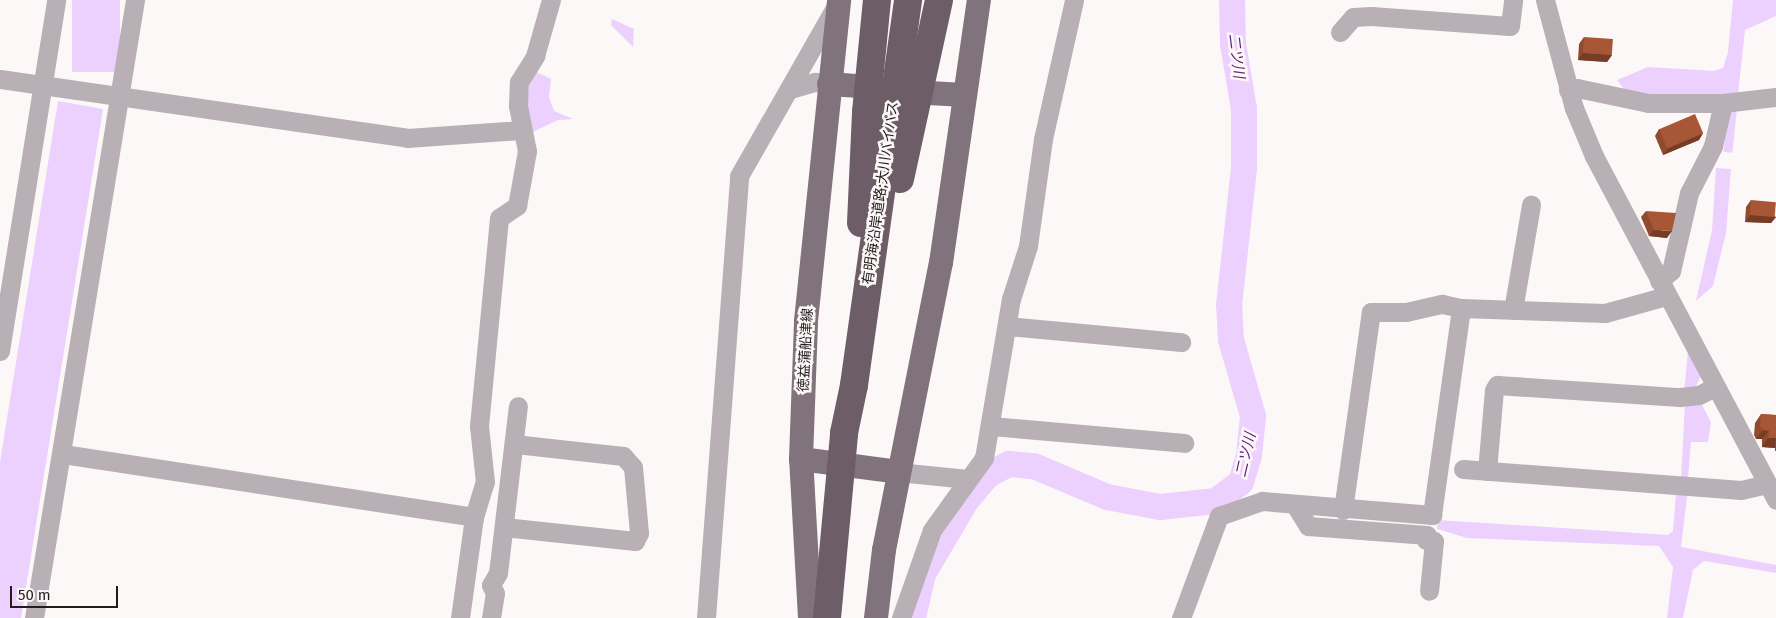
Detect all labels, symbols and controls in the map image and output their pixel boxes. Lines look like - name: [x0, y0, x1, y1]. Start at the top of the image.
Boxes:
- water label: 二ツ川: [1224, 33, 1248, 79]
- street label: 有明海沿岸道路;大川バイパス: [860, 100, 902, 286]
- street label: 徳益蒲船津線: [795, 308, 817, 392]
- water label: 二ツ川: [1232, 431, 1260, 479]
- scale bar: [12, 576, 120, 608]
- text: 50 m: [18, 586, 51, 604]

